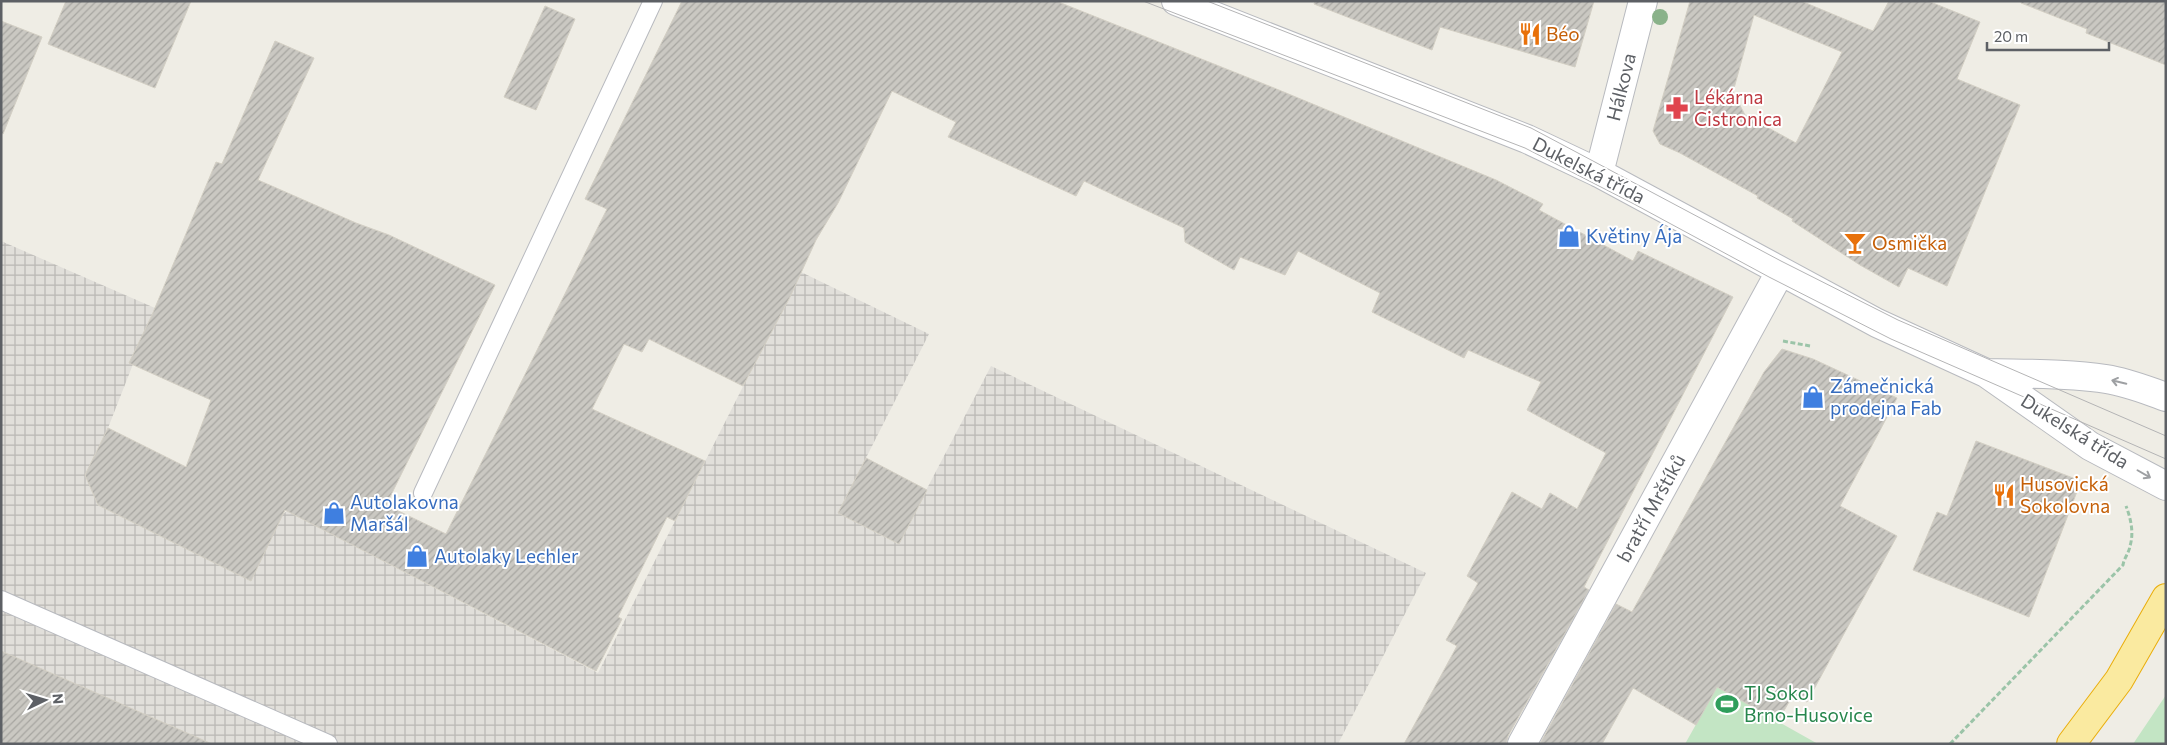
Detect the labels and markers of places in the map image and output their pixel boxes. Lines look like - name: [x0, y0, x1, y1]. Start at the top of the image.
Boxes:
- restaurant icon: Béo: [1517, 21, 1543, 47]
- place label: Béo: [1546, 22, 1580, 45]
- place label: Lékárna Cistronica: [1694, 85, 1782, 130]
- pharmacy icon: Lékárna Cistronica: [1664, 95, 1690, 121]
- shop icon: Květiny Ája: [1556, 223, 1582, 249]
- place label: Květiny Ája: [1586, 224, 1682, 247]
- bar icon: Osmička: [1842, 230, 1868, 256]
- place label: Osmička: [1872, 231, 1947, 254]
- place label: Zámečnická prodejna Fab: [1830, 374, 1942, 419]
- shop icon: Zámečnická prodejna Fab: [1800, 384, 1826, 410]
- place label: Husovická Sokolovna: [2020, 472, 2110, 517]
- restaurant icon: Husovická Sokolovna: [1991, 482, 2017, 508]
- place label: Autolakovna Maršál: [350, 490, 459, 535]
- shop icon: Autolakovna Maršál: [321, 500, 347, 526]
- shop icon: Autolaky Lechler: [404, 543, 430, 569]
- place label: Autolaky Lechler: [434, 544, 579, 567]
- place label: TJ Sokol Brno-Husovice: [1744, 681, 1873, 726]
- sports icon: TJ Sokol Brno-Husovice: [1714, 691, 1740, 717]

